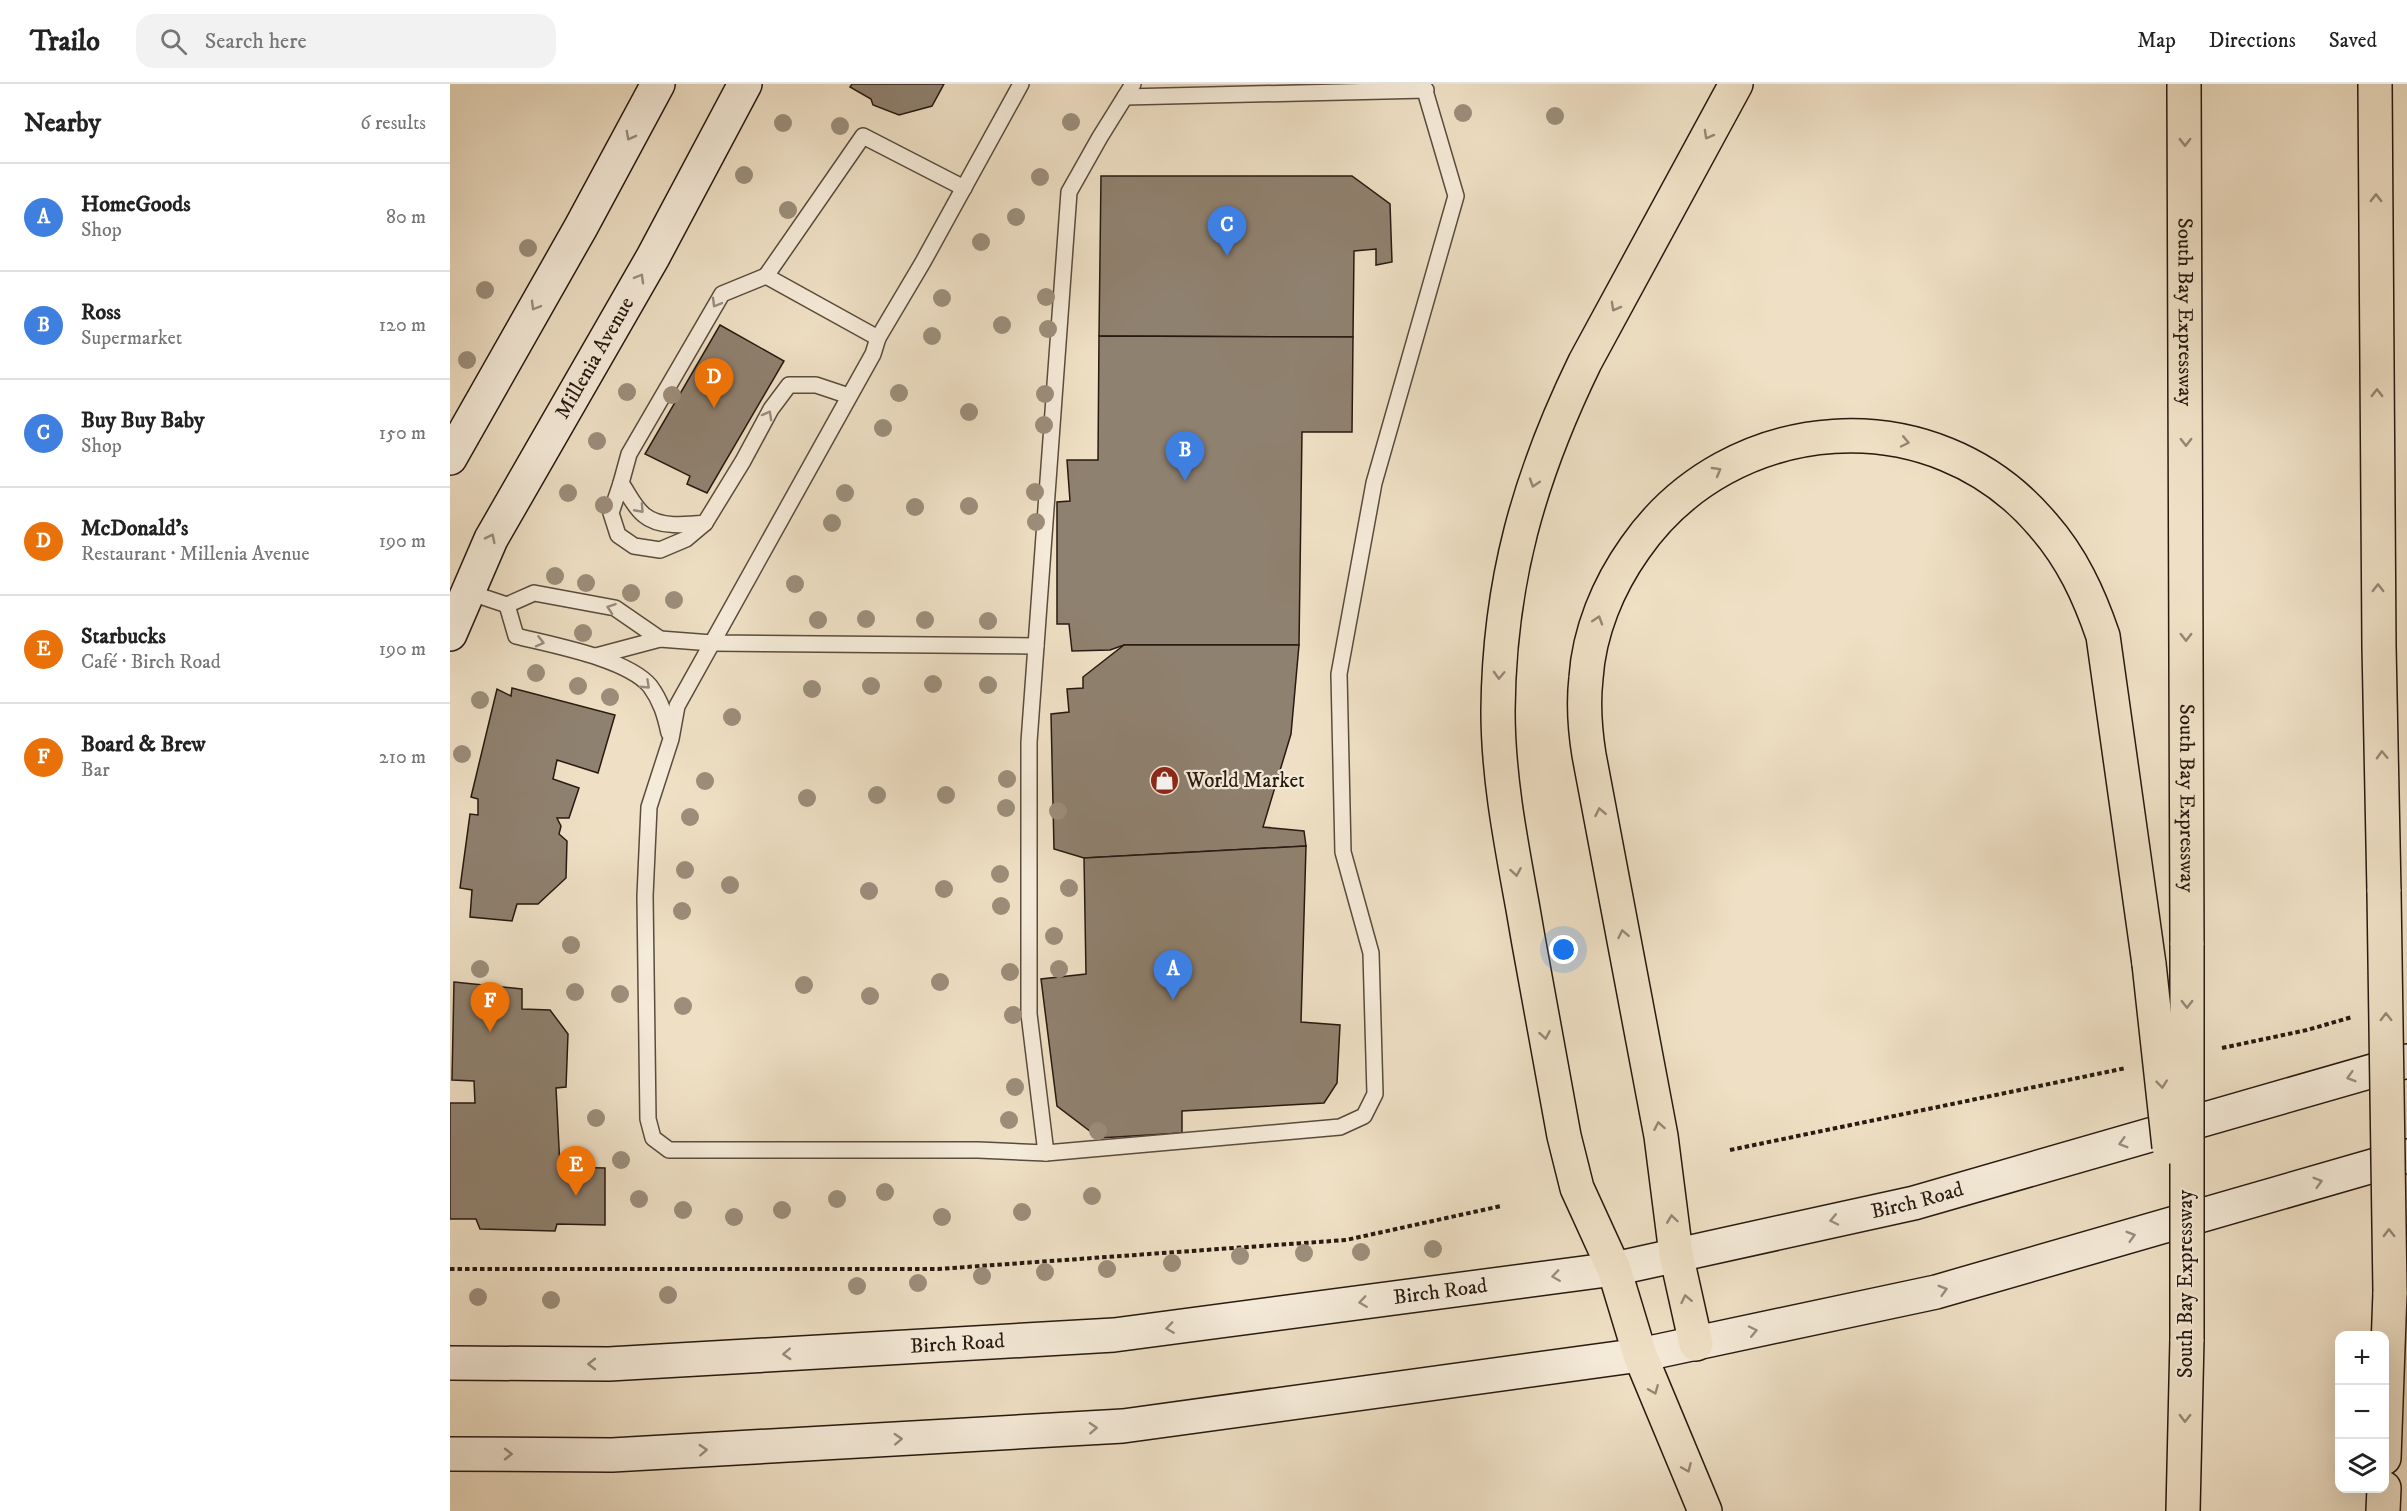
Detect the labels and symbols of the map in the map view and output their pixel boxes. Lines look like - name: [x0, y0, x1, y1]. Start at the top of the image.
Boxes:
- one-way arrow: [626, 129, 637, 140]
- one-way arrow: [1704, 129, 1715, 140]
- one-way arrow: [2178, 138, 2191, 147]
- one-way arrow: [2370, 193, 2382, 202]
- pin: C: [1208, 206, 1246, 256]
- street label: South Bay Expressway: [2171, 218, 2198, 407]
- one-way arrow: [633, 274, 645, 284]
- street label: Millenia Avenue: [550, 292, 640, 424]
- one-way arrow: [712, 297, 724, 307]
- one-way arrow: [531, 300, 542, 310]
- one-way arrow: [1611, 300, 1622, 311]
- pin: D: [694, 358, 734, 408]
- one-way arrow: [2371, 388, 2383, 397]
- one-way arrow: [761, 411, 772, 421]
- pin: B: [1166, 432, 1204, 481]
- one-way arrow: [1900, 435, 1910, 448]
- one-way arrow: [2180, 438, 2192, 447]
- one-way arrow: [1711, 467, 1721, 478]
- one-way arrow: [1529, 477, 1541, 488]
- one-way arrow: [633, 502, 644, 513]
- one-way arrow: [484, 534, 496, 545]
- one-way arrow: [2372, 583, 2385, 592]
- one-way arrow: [606, 603, 617, 616]
- one-way arrow: [1591, 615, 1604, 626]
- one-way arrow: [2180, 633, 2192, 642]
- one-way arrow: [535, 635, 545, 648]
- one-way arrow: [1493, 670, 1506, 679]
- one-way arrow: [639, 678, 649, 689]
- street label: South Bay Expressway: [2173, 704, 2200, 893]
- one-way arrow: [2375, 750, 2388, 759]
- shop icon: World Market: [1149, 765, 1181, 797]
- place label: World Market: [1185, 768, 1305, 794]
- one-way arrow: [1594, 808, 1607, 818]
- one-way arrow: [1509, 867, 1522, 877]
- one-way arrow: [1617, 930, 1630, 940]
- your location: [1549, 935, 1578, 964]
- pin: A: [1154, 950, 1192, 1000]
- pin: F: [470, 982, 510, 1032]
- one-way arrow: [2181, 999, 2193, 1008]
- one-way arrow: [2379, 1013, 2392, 1022]
- one-way arrow: [1539, 1030, 1551, 1039]
- one-way arrow: [2346, 1070, 2357, 1082]
- one-way arrow: [2155, 1080, 2168, 1089]
- one-way arrow: [1653, 1121, 1666, 1131]
- one-way arrow: [2118, 1136, 2129, 1148]
- pin: E: [556, 1146, 596, 1196]
- street label: Birch Road: [1869, 1176, 1967, 1225]
- one-way arrow: [2313, 1176, 2323, 1189]
- street label: South Bay Expressway: [2173, 1189, 2199, 1378]
- one-way arrow: [1829, 1213, 1839, 1226]
- one-way arrow: [1666, 1215, 1678, 1224]
- one-way arrow: [2383, 1229, 2395, 1238]
- one-way arrow: [2125, 1231, 2136, 1243]
- one-way arrow: [1552, 1270, 1561, 1282]
- street label: Birch Road: [1392, 1273, 1489, 1311]
- one-way arrow: [1937, 1285, 1948, 1297]
- one-way arrow: [1680, 1294, 1693, 1304]
- one-way arrow: [1358, 1295, 1367, 1308]
- one-way arrow: [1165, 1321, 1174, 1333]
- one-way arrow: [1748, 1325, 1758, 1338]
- street label: Birch Road: [910, 1328, 1006, 1360]
- one-way arrow: [782, 1347, 791, 1360]
- one-way arrow: [587, 1358, 596, 1370]
- one-way arrow: [1647, 1384, 1659, 1395]
- one-way arrow: [2179, 1414, 2191, 1423]
- one-way arrow: [1088, 1421, 1097, 1434]
- one-way arrow: [894, 1432, 903, 1445]
- one-way arrow: [699, 1443, 708, 1456]
- one-way arrow: [504, 1448, 513, 1460]
- one-way arrow: [1680, 1462, 1692, 1473]

